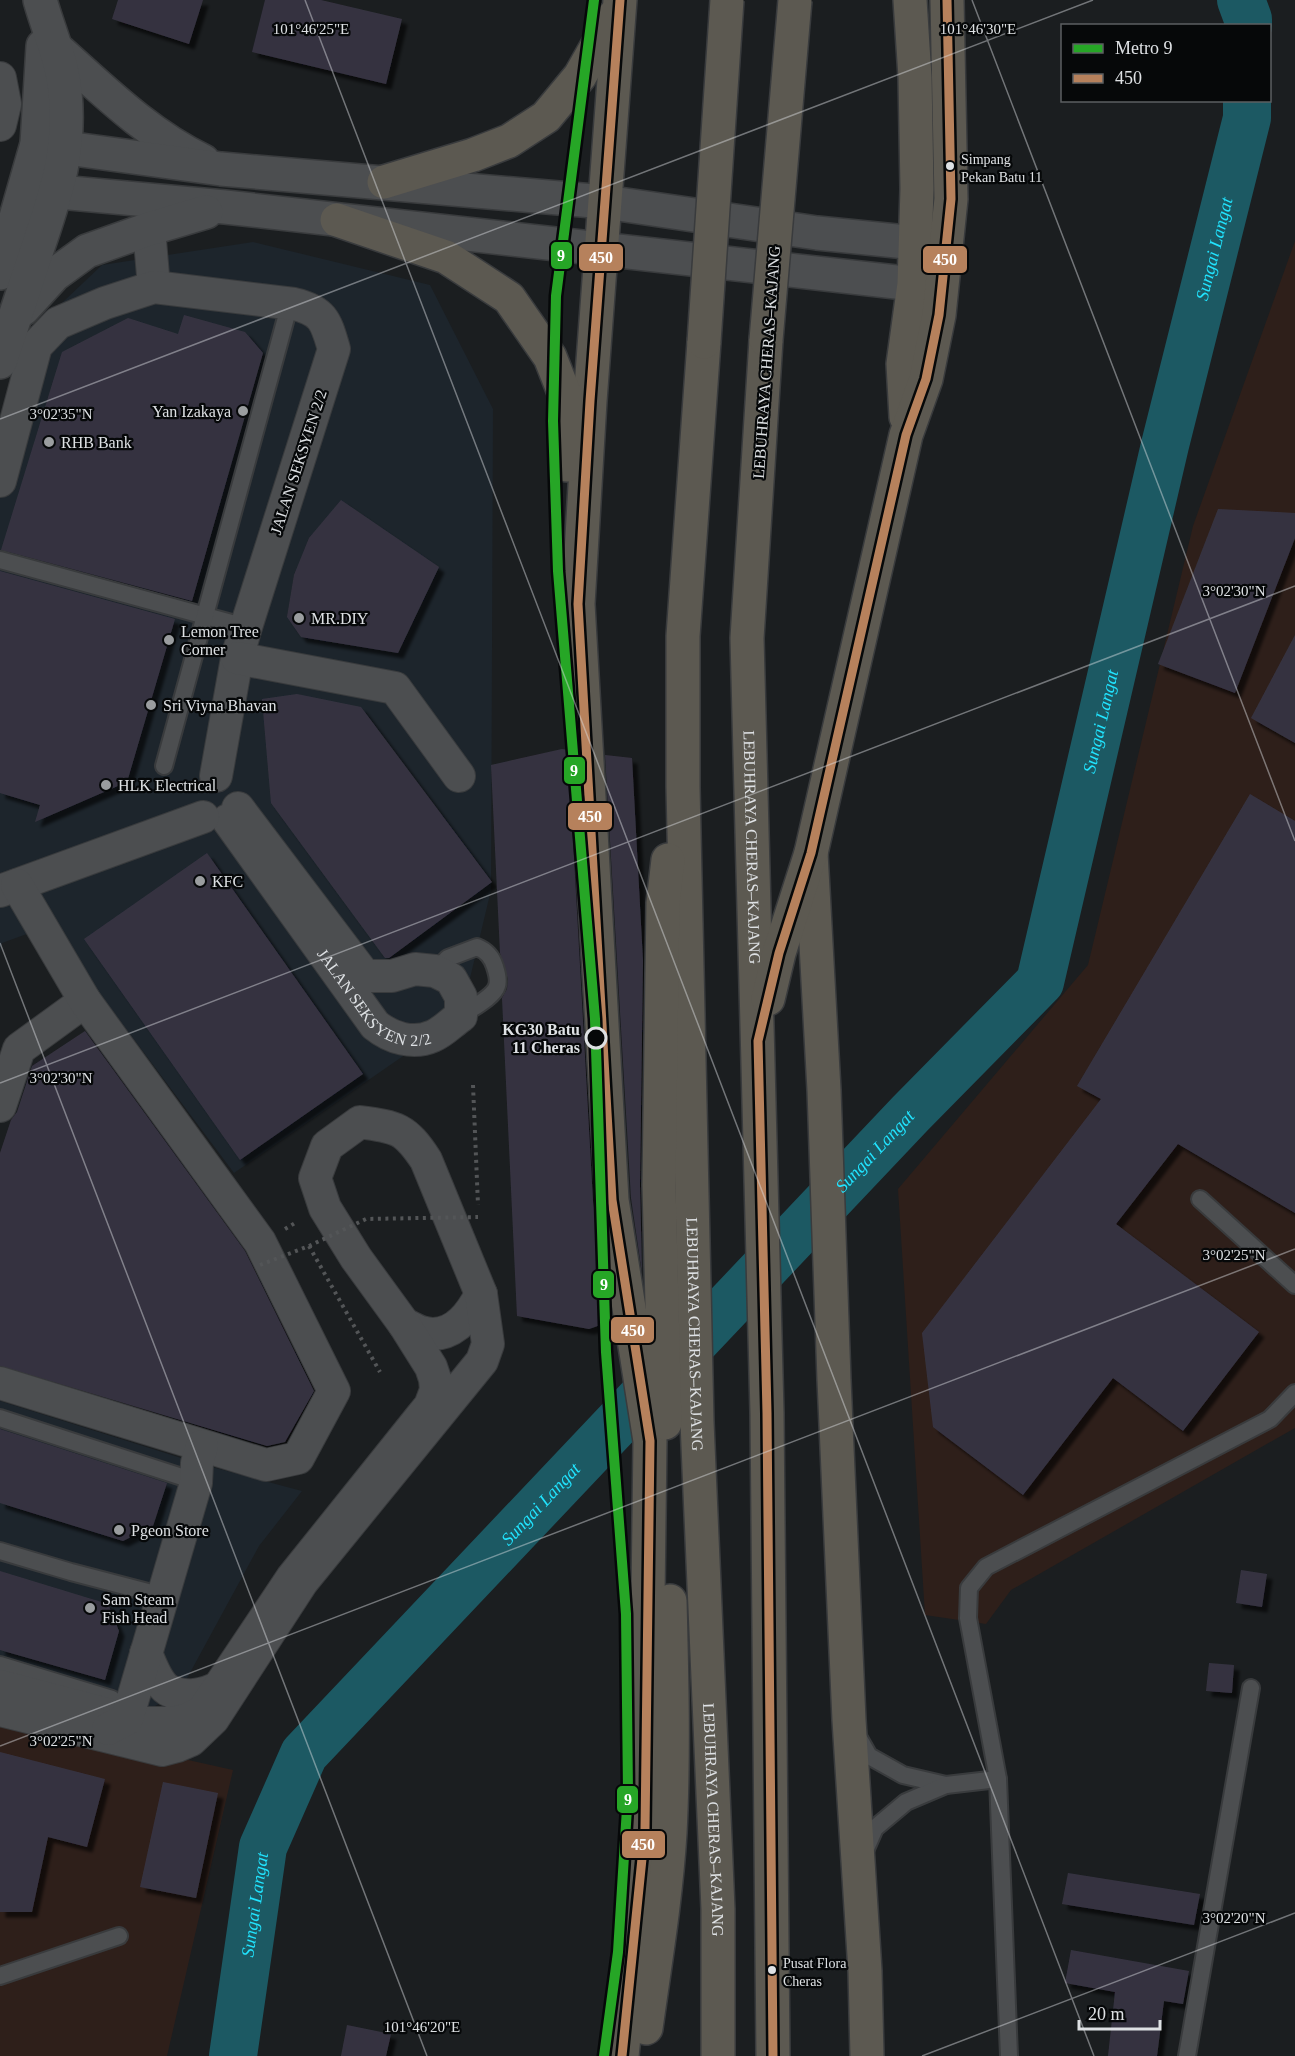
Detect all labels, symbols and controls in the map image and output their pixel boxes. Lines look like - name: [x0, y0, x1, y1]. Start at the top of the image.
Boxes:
- text: 101°46'25"E: [273, 21, 349, 37]
- text: 101°46'30"E: [940, 21, 1016, 37]
- legend: [1061, 24, 1271, 102]
- text: Metro 9: [1115, 38, 1173, 58]
- text: 450: [1115, 68, 1142, 88]
- place label: Simpang Pekan Batu 11: [961, 152, 1042, 185]
- marker: Simpang Pekan Batu 11: [944, 160, 956, 172]
- water label: Sungai Langat: [1192, 194, 1237, 302]
- line badge: 9: [550, 241, 573, 270]
- line badge: 450: [578, 243, 624, 272]
- street label: LEBUHRAYA CHERAS–KAJANG: [750, 244, 783, 479]
- line badge: 450: [922, 245, 968, 274]
- text: 9: [557, 247, 565, 264]
- text: 450: [589, 249, 613, 266]
- text: 450: [933, 251, 957, 268]
- street label: JALAN SEKSYEN 2/2: [267, 388, 330, 537]
- place label: Yan Izakaya: [152, 403, 231, 421]
- marker: Yan Izakaya: [236, 404, 250, 418]
- text: 3°02'35"N: [29, 406, 93, 422]
- place label: RHB Bank: [61, 434, 132, 451]
- marker: RHB Bank: [42, 435, 56, 449]
- text: 3°02'30"N: [1202, 583, 1266, 599]
- place label: MR.DIY: [311, 610, 369, 627]
- marker: MR.DIY: [292, 611, 306, 625]
- place label: Lemon Tree Corner: [181, 623, 259, 658]
- marker: Lemon Tree Corner: [162, 633, 176, 647]
- water label: Sungai Langat: [1079, 667, 1123, 775]
- place label: Sri Viyna Bhavan: [163, 697, 276, 715]
- marker: Sri Viyna Bhavan: [144, 698, 158, 712]
- street label: LEBUHRAYA CHERAS–KAJANG: [740, 730, 763, 965]
- line badge: 9: [563, 756, 586, 785]
- text: 9: [570, 762, 578, 779]
- place label: HLK Electrical: [118, 777, 217, 794]
- marker: HLK Electrical: [99, 778, 113, 792]
- line badge: 450: [567, 802, 613, 831]
- text: 450: [578, 808, 602, 825]
- place label: KFC: [212, 873, 243, 890]
- marker: KFC: [193, 874, 207, 888]
- street label: JALAN SEKSYEN 2/2: [314, 946, 433, 1049]
- place label: KG30 Batu 11 Cheras: [502, 1021, 580, 1056]
- marker: KG30 Batu 11 Cheras: [585, 1027, 607, 1049]
- text: 3°02'30"N: [29, 1070, 93, 1086]
- water label: Sungai Langat: [831, 1105, 919, 1196]
- street label: LEBUHRAYA CHERAS–KAJANG: [683, 1217, 706, 1452]
- text: 3°02'25"N: [1202, 1247, 1266, 1263]
- line badge: 9: [592, 1270, 615, 1299]
- text: 9: [600, 1276, 608, 1293]
- line badge: 450: [610, 1316, 655, 1344]
- text: 450: [621, 1322, 645, 1339]
- water label: Sungai Langat: [497, 1458, 585, 1549]
- place label: Pgeon Store: [131, 1522, 209, 1540]
- marker: Pgeon Store: [112, 1523, 126, 1537]
- place label: Sam Steam Fish Head: [102, 1591, 175, 1626]
- marker: Sam Steam Fish Head: [83, 1601, 97, 1615]
- street label: LEBUHRAYA CHERAS–KAJANG: [700, 1703, 726, 1937]
- text: 3°02'25"N: [29, 1733, 93, 1749]
- line badge: 9: [616, 1785, 639, 1814]
- text: 9: [624, 1791, 632, 1808]
- line badge: 450: [621, 1830, 666, 1859]
- text: 450: [631, 1836, 655, 1853]
- water label: Sungai Langat: [237, 1850, 272, 1958]
- text: 3°02'20"N: [1202, 1910, 1266, 1926]
- place label: Pusat Flora Cheras: [783, 1956, 847, 1989]
- marker: Pusat Flora Cheras: [766, 1964, 778, 1976]
- scale bar: [1079, 1993, 1160, 2031]
- text: 20 m: [1088, 2004, 1125, 2024]
- text: 101°46'20"E: [384, 2019, 460, 2035]

